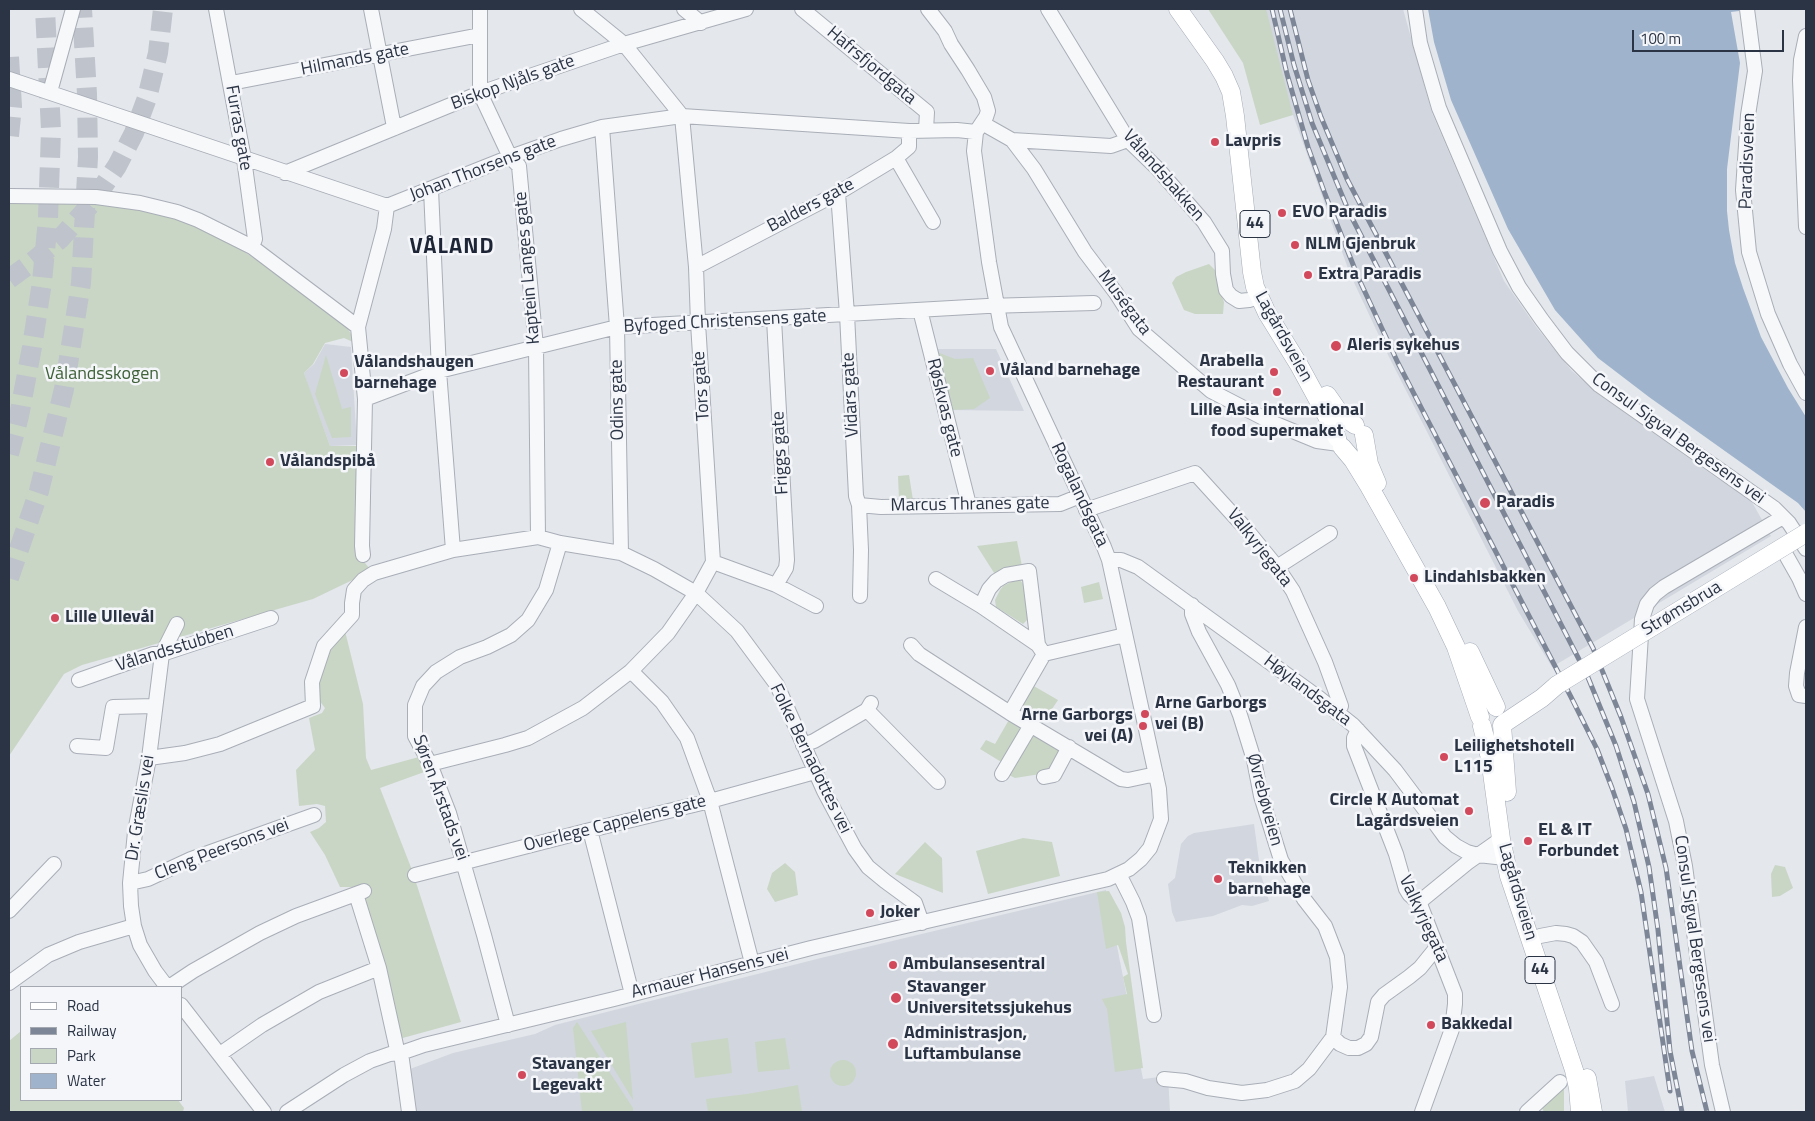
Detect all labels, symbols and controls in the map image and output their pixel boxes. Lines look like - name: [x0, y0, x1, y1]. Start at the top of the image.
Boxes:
- scale bar: [1635, 20, 1788, 52]
- street label: Hafrsfjordgata: [822, 22, 920, 110]
- text: 100 m: [1640, 27, 1681, 50]
- street label: Hilmands gate: [299, 39, 411, 81]
- street label: Biskop Njåls gate: [448, 51, 578, 115]
- street label: Furras gate: [220, 84, 256, 172]
- street label: Paradisveien: [1736, 112, 1760, 210]
- street label: Vålandsbakken: [1117, 126, 1209, 226]
- street label: Johan Thorsens gate: [407, 131, 559, 207]
- place label: Lavpris: [1225, 131, 1281, 153]
- marker: Lavpris: [1209, 136, 1221, 148]
- street label: Balders gate: [764, 174, 858, 238]
- street label: Kaptein Langes gate: [511, 191, 545, 345]
- place label: EVO Paradis: [1292, 202, 1387, 224]
- marker: EVO Paradis: [1276, 207, 1288, 219]
- road number: 44: [1240, 210, 1270, 238]
- place label: NLM Gjenbruk: [1305, 234, 1416, 256]
- district label: VÅLAND: [409, 235, 495, 261]
- marker: NLM Gjenbruk: [1289, 239, 1301, 251]
- place label: Extra Paradis: [1318, 264, 1422, 286]
- street label: Muségata: [1093, 266, 1155, 340]
- marker: Extra Paradis: [1302, 269, 1314, 281]
- street label: Lagårdsveien: [1249, 288, 1317, 386]
- street label: Byfoged Christensens gate: [623, 306, 827, 338]
- place label: Aleris sykehus: [1347, 335, 1460, 357]
- marker: Aleris sykehus: [1329, 339, 1343, 353]
- street label: Tors gate: [689, 351, 715, 421]
- place label: Arabella Restaurant: [1177, 351, 1264, 394]
- place label: Vålandshaugen barnehage: [354, 352, 474, 394]
- street label: Vidars gate: [838, 352, 864, 438]
- street label: Røskvas gate: [921, 356, 967, 460]
- street label: Odins gate: [606, 359, 630, 441]
- place label: Våland barnehage: [1000, 360, 1140, 382]
- park label: Vålandsskogen: [45, 364, 159, 386]
- marker: Våland barnehage: [984, 365, 996, 377]
- marker: Arabella Restaurant: [1268, 366, 1280, 378]
- marker: Vålandshaugen barnehage: [338, 367, 350, 379]
- street label: Consul Sigval Bergesens vei: [1587, 369, 1769, 509]
- marker: Lille Asia international food supermaket: [1271, 386, 1283, 398]
- place label: Lille Asia international food supermaket: [1190, 400, 1364, 442]
- street label: Friggs gate: [768, 411, 794, 495]
- street label: Rogalandsgata: [1045, 439, 1113, 551]
- place label: Vålandspibå: [280, 451, 375, 473]
- marker: Vålandspibå: [264, 456, 276, 468]
- place label: Paradis: [1496, 492, 1555, 514]
- street label: Marcus Thranes gate: [890, 493, 1050, 517]
- marker: Paradis: [1478, 496, 1492, 510]
- street label: Valkyrjegata: [1222, 505, 1296, 591]
- place label: Lindahlsbakken: [1424, 567, 1546, 589]
- marker: Lindahlsbakken: [1408, 572, 1420, 584]
- street label: Strømsbrua: [1638, 577, 1726, 641]
- place label: Lille Ullevål: [65, 607, 154, 629]
- marker: Lille Ullevål: [49, 612, 61, 624]
- street label: Vålandsstubben: [114, 621, 236, 677]
- street label: Høylandsgata: [1259, 651, 1355, 731]
- street label: Folke Bernadottes vei: [764, 681, 856, 837]
- place label: Arne Garborgs vei (B): [1155, 693, 1267, 736]
- place label: Arne Garborgs vei (A): [1021, 705, 1133, 748]
- marker: Arne Garborgs vei (B): [1139, 708, 1151, 720]
- marker: Arne Garborgs vei (A): [1137, 720, 1149, 732]
- street label: Søren Årstads vei: [407, 732, 473, 864]
- place label: Leilighetshotell L115: [1454, 736, 1575, 779]
- street label: Øvrebøveien: [1241, 751, 1287, 849]
- marker: Leilighetshotell L115: [1438, 751, 1450, 763]
- street label: Dr. Græslis vei: [122, 754, 160, 862]
- place label: Circle K Automat Lagårdsveien: [1329, 790, 1459, 832]
- street label: Overlege Cappelens gate: [522, 791, 708, 857]
- marker: Circle K Automat Lagårdsveien: [1463, 805, 1475, 817]
- street label: Cleng Peersons vei: [152, 814, 292, 886]
- place label: EL & IT Forbundet: [1538, 820, 1619, 862]
- street label: Consul Sigval Bergesens vei: [1669, 834, 1719, 1044]
- marker: EL & IT Forbundet: [1522, 835, 1534, 847]
- street label: Lagårdsveien: [1493, 841, 1541, 943]
- place label: Teknikken barnehage: [1228, 858, 1311, 901]
- street label: Valkyrjegata: [1393, 872, 1453, 966]
- marker: Teknikken barnehage: [1212, 873, 1224, 885]
- place label: Joker: [880, 902, 920, 924]
- marker: Joker: [864, 907, 876, 919]
- street label: Armauer Hansens vei: [629, 944, 791, 1004]
- place label: Ambulansesentral: [903, 954, 1045, 976]
- road number: 44: [1525, 956, 1555, 984]
- marker: Ambulansesentral: [887, 959, 899, 971]
- place label: Stavanger Universitetssjukehus: [907, 977, 1072, 1020]
- legend: [20, 986, 182, 1101]
- marker: Stavanger Universitetssjukehus: [889, 991, 903, 1005]
- text: Road: [67, 994, 99, 1017]
- place label: Bakkedal: [1441, 1014, 1513, 1036]
- text: Railway: [67, 1019, 117, 1042]
- marker: Bakkedal: [1425, 1019, 1437, 1031]
- place label: Administrasjon, Luftambulanse: [904, 1023, 1027, 1066]
- marker: Administrasjon, Luftambulanse: [886, 1037, 900, 1051]
- text: Park: [67, 1044, 96, 1067]
- place label: Stavanger Legevakt: [532, 1054, 611, 1096]
- text: Water: [67, 1069, 106, 1092]
- marker: Stavanger Legevakt: [516, 1069, 528, 1081]

